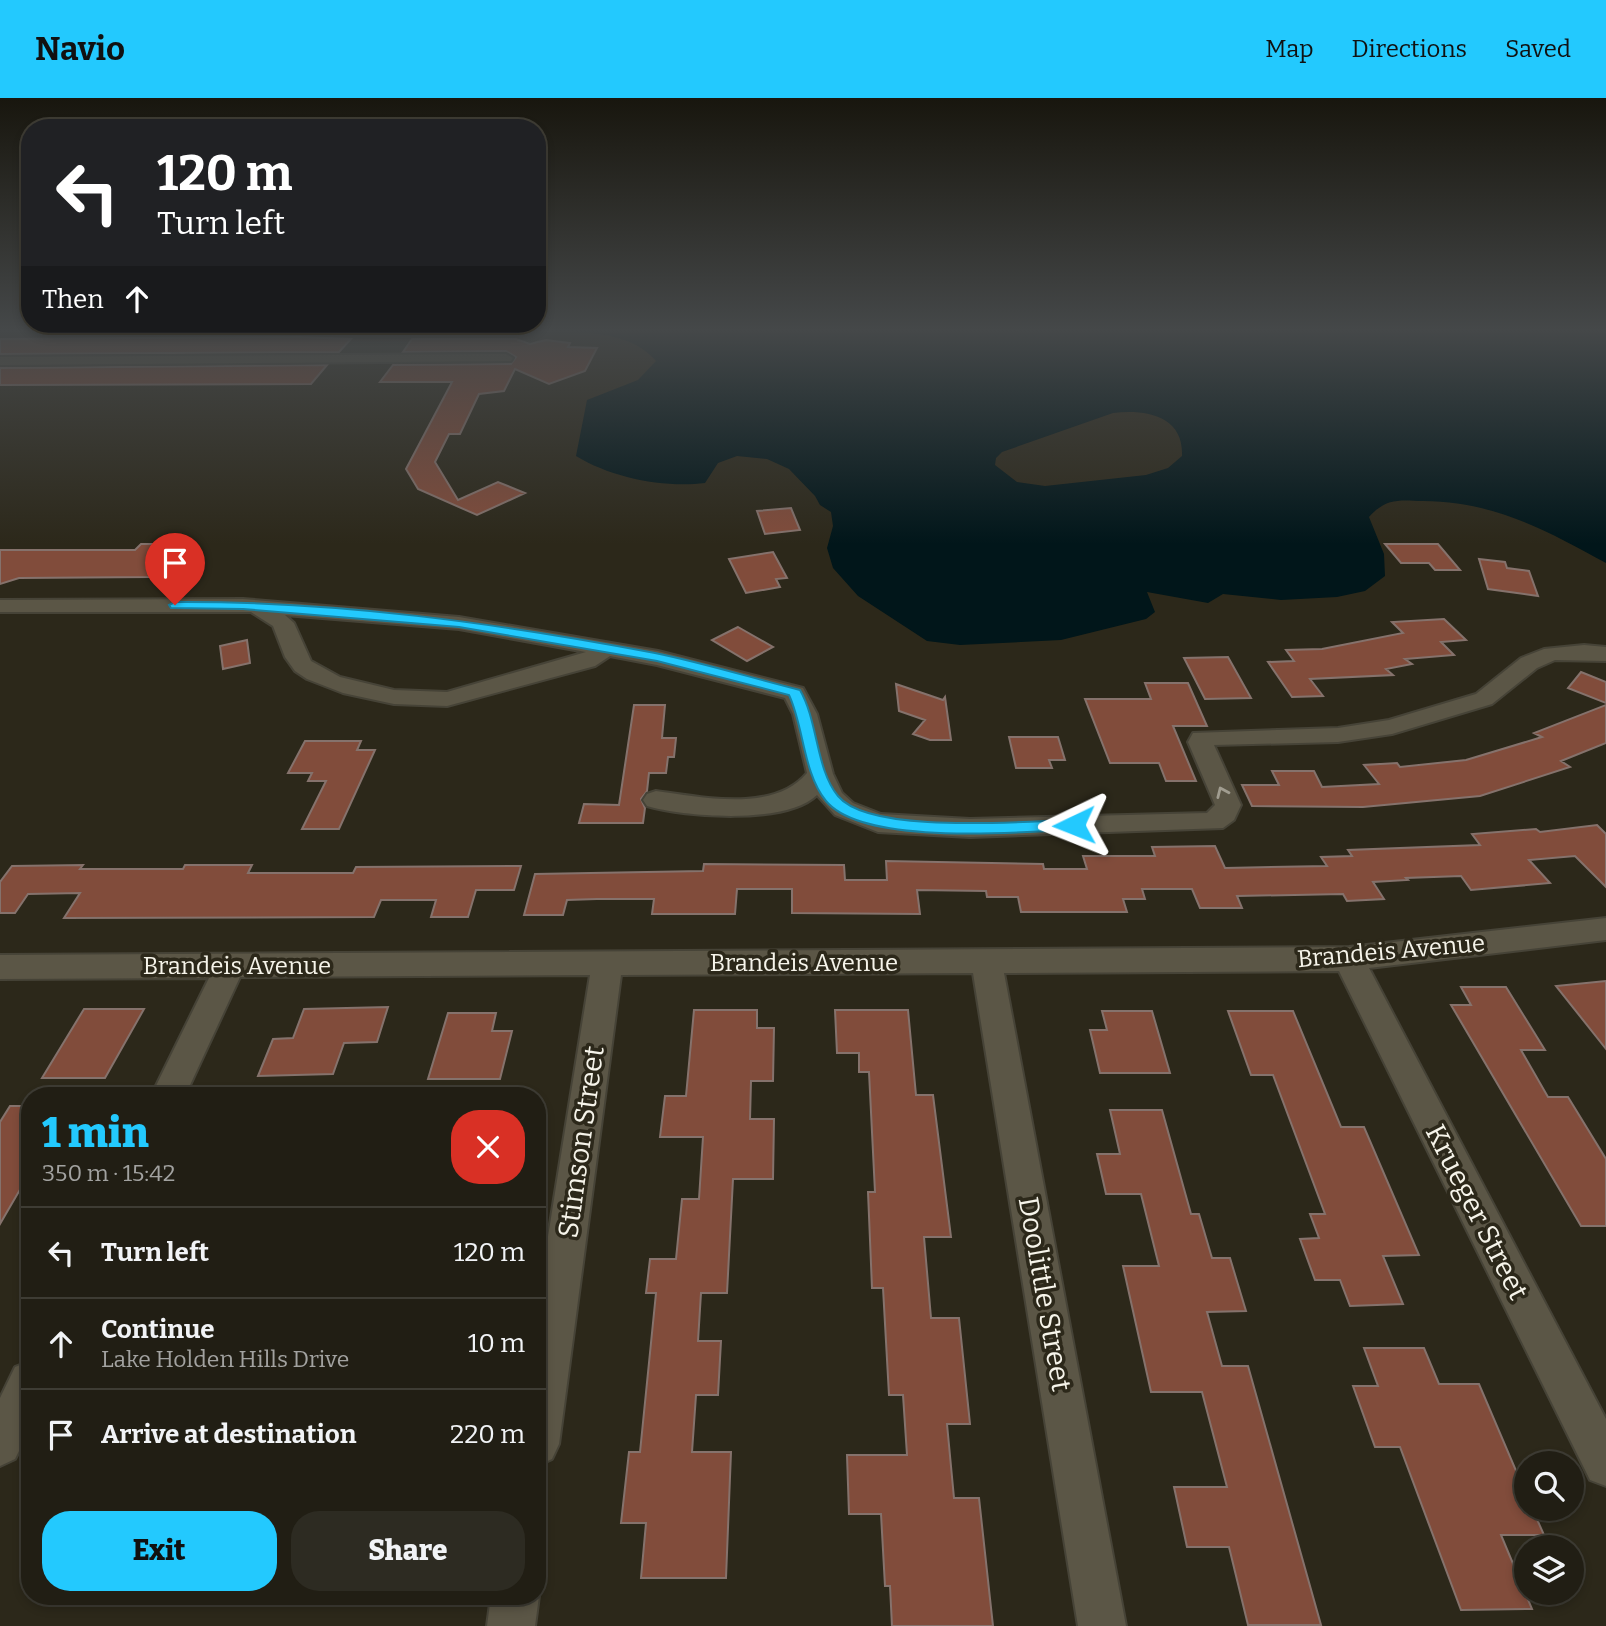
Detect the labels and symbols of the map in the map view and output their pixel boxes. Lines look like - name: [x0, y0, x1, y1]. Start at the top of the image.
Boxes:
- pin: [145, 533, 205, 605]
- one-way arrow: [1216, 787, 1230, 799]
- position arrow: [1037, 788, 1111, 862]
- street label: Brandeis Avenue: [1296, 929, 1486, 973]
- street label: Brandeis Avenue: [710, 949, 898, 977]
- street label: Brandeis Avenue: [143, 952, 331, 980]
- street label: Stimson Street: [551, 1044, 611, 1240]
- street label: Krueger Street: [1419, 1119, 1535, 1305]
- street label: Doolittle Street: [1012, 1194, 1078, 1394]

